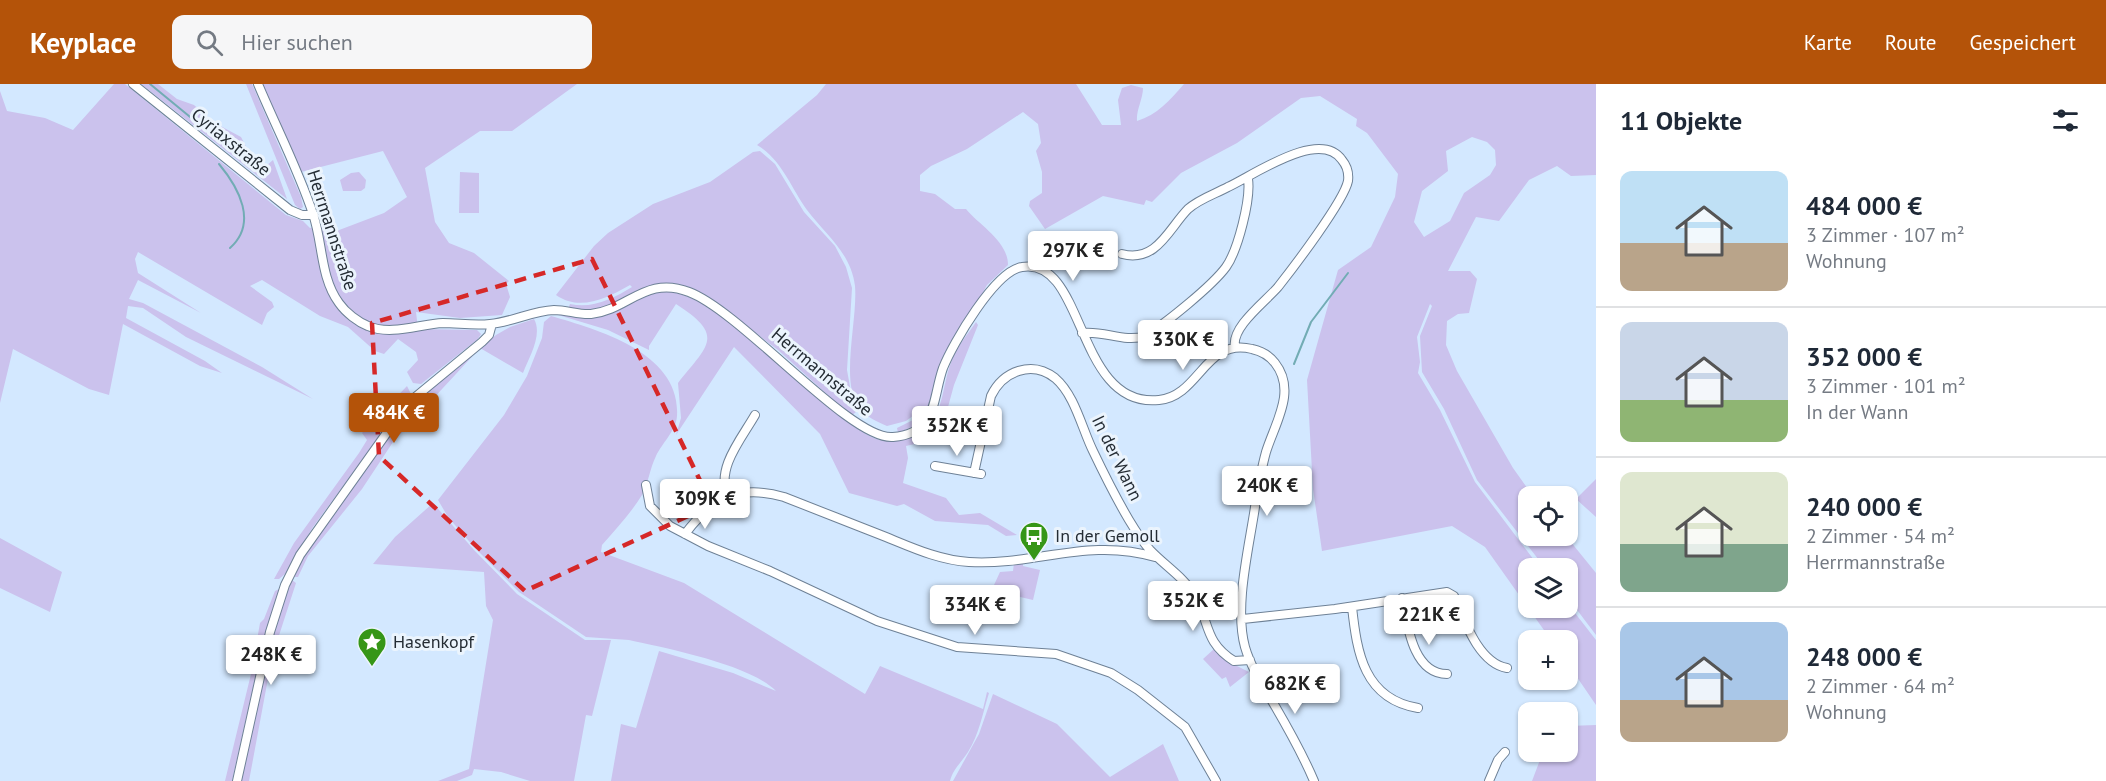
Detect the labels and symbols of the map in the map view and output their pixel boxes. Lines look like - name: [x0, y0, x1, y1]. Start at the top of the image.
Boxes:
- street label: Cyriaxstraße: [187, 103, 276, 181]
- street label: Herrmannstraße: [302, 167, 363, 293]
- pin: 297K €: [1024, 231, 1122, 282]
- pin: 330K €: [1134, 320, 1232, 371]
- street label: Herrmannstraße: [767, 323, 878, 421]
- pin: 484K €: [345, 393, 443, 444]
- pin: 352K €: [908, 406, 1006, 457]
- street label: In der Wann: [1087, 411, 1148, 504]
- pin: 240K €: [1218, 466, 1316, 517]
- pin: 309K €: [656, 479, 754, 530]
- bus stop icon: In der Gemoll: [1018, 520, 1050, 562]
- place label: In der Gemoll: [1055, 524, 1160, 547]
- pin: 352K €: [1144, 581, 1242, 632]
- pin: 334K €: [926, 585, 1024, 636]
- pin: 221K €: [1380, 595, 1478, 646]
- place icon: Hasenkopf: [356, 626, 388, 668]
- place label: Hasenkopf: [393, 630, 475, 653]
- pin: 248K €: [222, 635, 320, 686]
- pin: 682K €: [1246, 664, 1344, 715]

